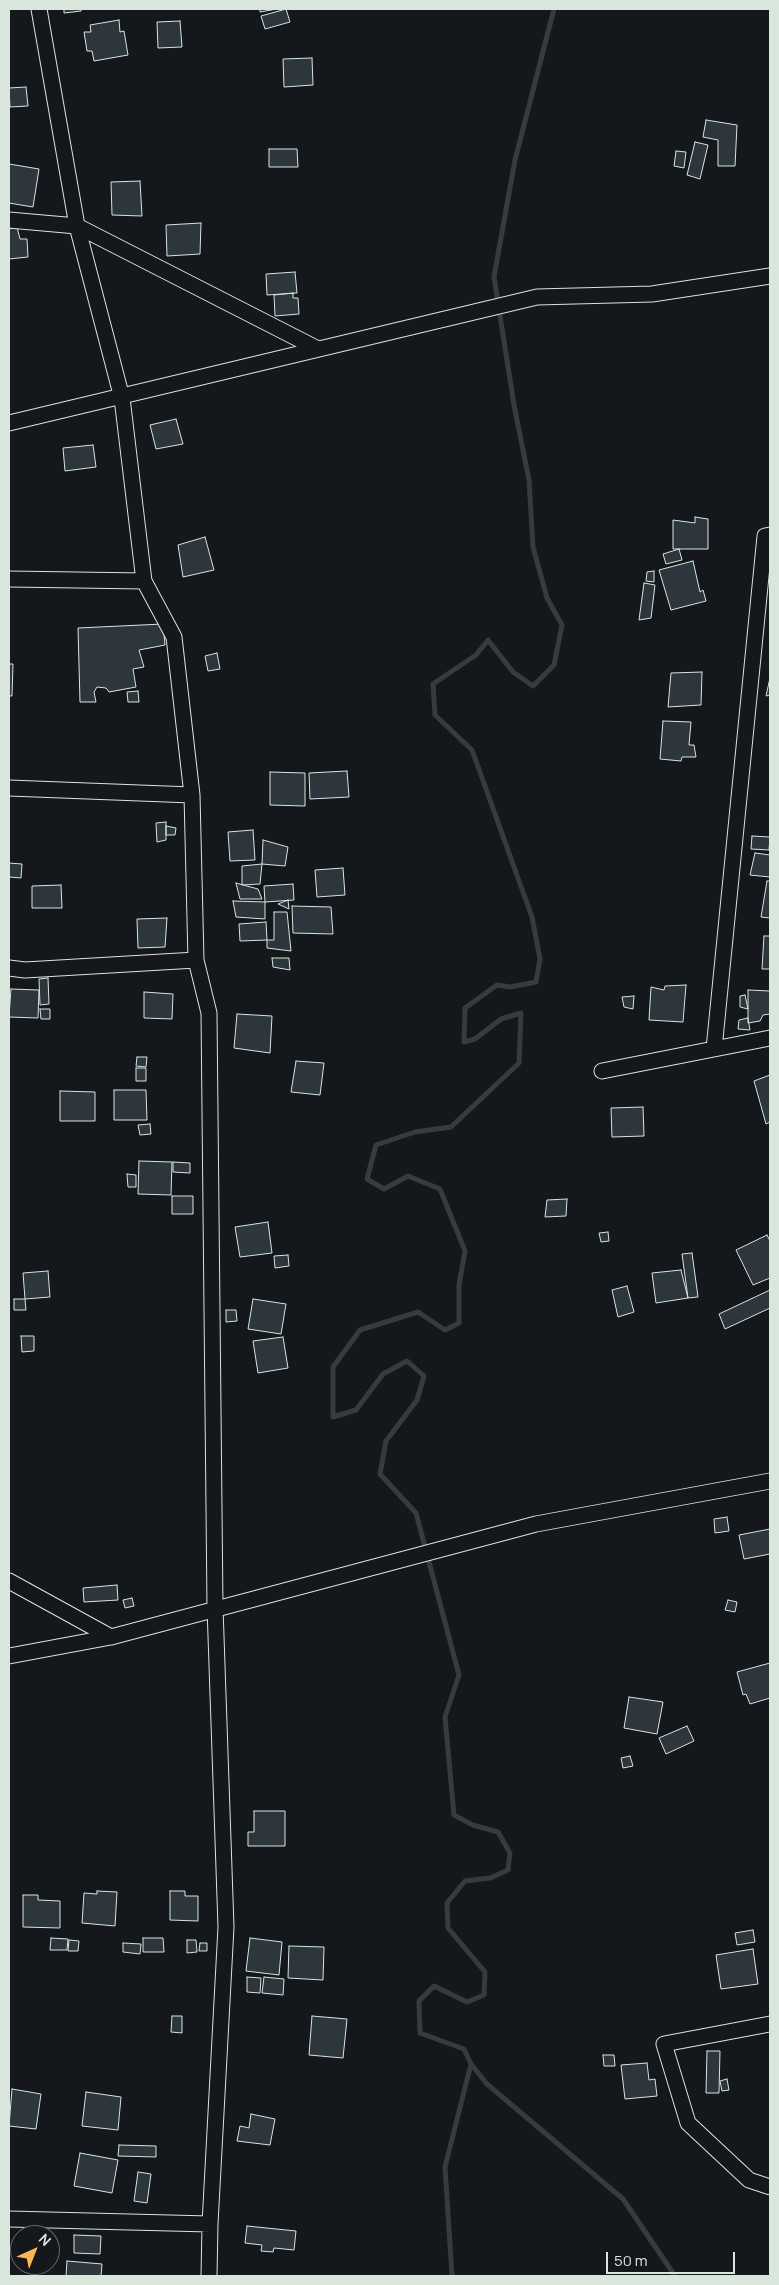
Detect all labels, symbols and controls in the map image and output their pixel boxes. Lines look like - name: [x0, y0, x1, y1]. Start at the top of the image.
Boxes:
- north arrow: [10, 2225, 60, 2275]
- text: N: [35, 2229, 55, 2250]
- scale bar: [609, 2242, 738, 2274]
- text: 50 m: [614, 2250, 648, 2271]

